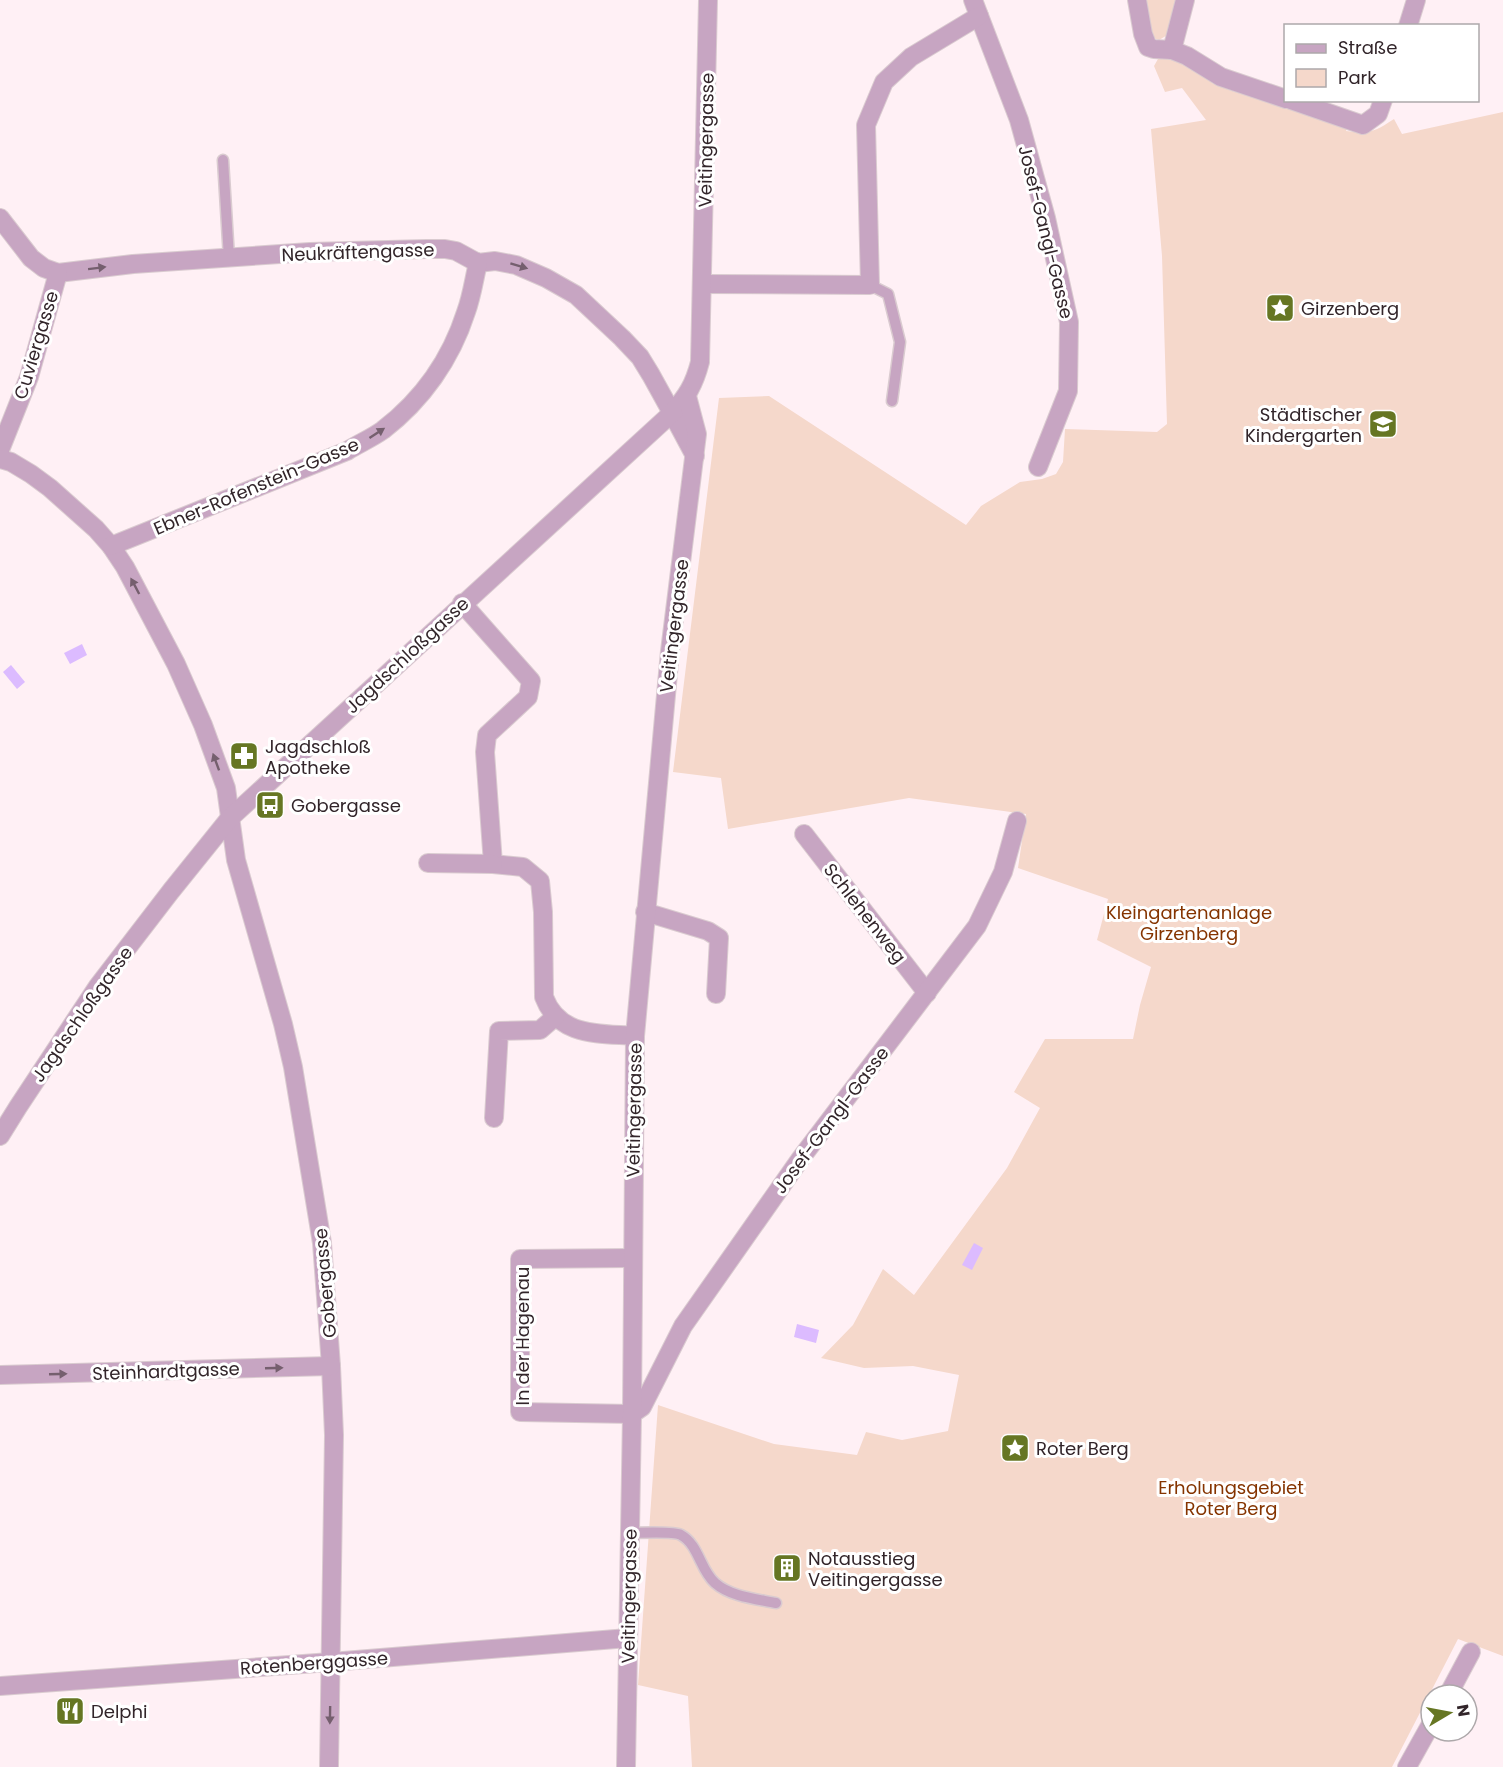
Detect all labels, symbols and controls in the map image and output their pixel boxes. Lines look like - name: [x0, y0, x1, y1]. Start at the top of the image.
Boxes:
- legend: [1284, 24, 1479, 102]
- text: Straße: [1338, 35, 1397, 60]
- text: Park: [1338, 65, 1377, 90]
- street label: Veitingergasse: [692, 72, 720, 208]
- street label: Josef-Gangl-Gasse: [1012, 143, 1080, 321]
- street label: Neukräftengasse: [281, 237, 435, 267]
- one-way arrow: [510, 262, 528, 271]
- one-way arrow: [88, 263, 107, 273]
- street label: Cuviergasse: [8, 288, 64, 402]
- place icon: Girzenberg: [1264, 292, 1296, 324]
- place label: Girzenberg: [1301, 296, 1399, 321]
- place label: Städtischer Kindergarten: [1245, 402, 1362, 448]
- school or university icon: Städtischer Kindergarten: [1367, 408, 1399, 440]
- one-way arrow: [369, 427, 386, 438]
- street label: Ebner-Rofenstein-Gasse: [149, 431, 363, 541]
- street label: Veitingergasse: [653, 558, 695, 694]
- one-way arrow: [130, 577, 140, 594]
- street label: Jagdschloßgasse: [340, 591, 474, 719]
- place label: Jagdschloß Apotheke: [265, 734, 371, 780]
- pharmacy icon: Jagdschloß Apotheke: [228, 740, 260, 772]
- one-way arrow: [211, 753, 221, 771]
- bus stop icon: Gobergasse: [254, 789, 286, 821]
- place label: Gobergasse: [291, 793, 401, 818]
- street label: Schlehenweg: [818, 858, 912, 968]
- park label: Kleingartenanlage Girzenberg: [1106, 900, 1272, 946]
- street label: Jagdschloßgasse: [26, 941, 138, 1087]
- street label: Josef-Gangl-Gasse: [768, 1041, 894, 1199]
- street label: Veitingergasse: [620, 1042, 648, 1178]
- street label: Gobergasse: [308, 1227, 342, 1339]
- street label: In der Hagenau: [510, 1267, 535, 1405]
- street label: Steinhardtgasse: [92, 1356, 240, 1386]
- one-way arrow: [265, 1363, 284, 1373]
- one-way arrow: [49, 1369, 68, 1378]
- place icon: Roter Berg: [999, 1432, 1031, 1464]
- place label: Roter Berg: [1036, 1436, 1129, 1461]
- park label: Erholungsgebiet Roter Berg: [1158, 1475, 1304, 1521]
- street label: Veitingergasse: [615, 1528, 643, 1664]
- place label: Notausstieg Veitingergasse: [808, 1546, 943, 1592]
- building icon: Notausstieg Veitingergasse: [771, 1552, 803, 1584]
- street label: Rotenberggasse: [239, 1645, 389, 1681]
- north arrow: [1419, 1683, 1479, 1743]
- restaurant icon: Delphi: [54, 1695, 86, 1727]
- place label: Delphi: [91, 1699, 147, 1724]
- text: N: [1451, 1703, 1476, 1718]
- one-way arrow: [325, 1705, 334, 1724]

